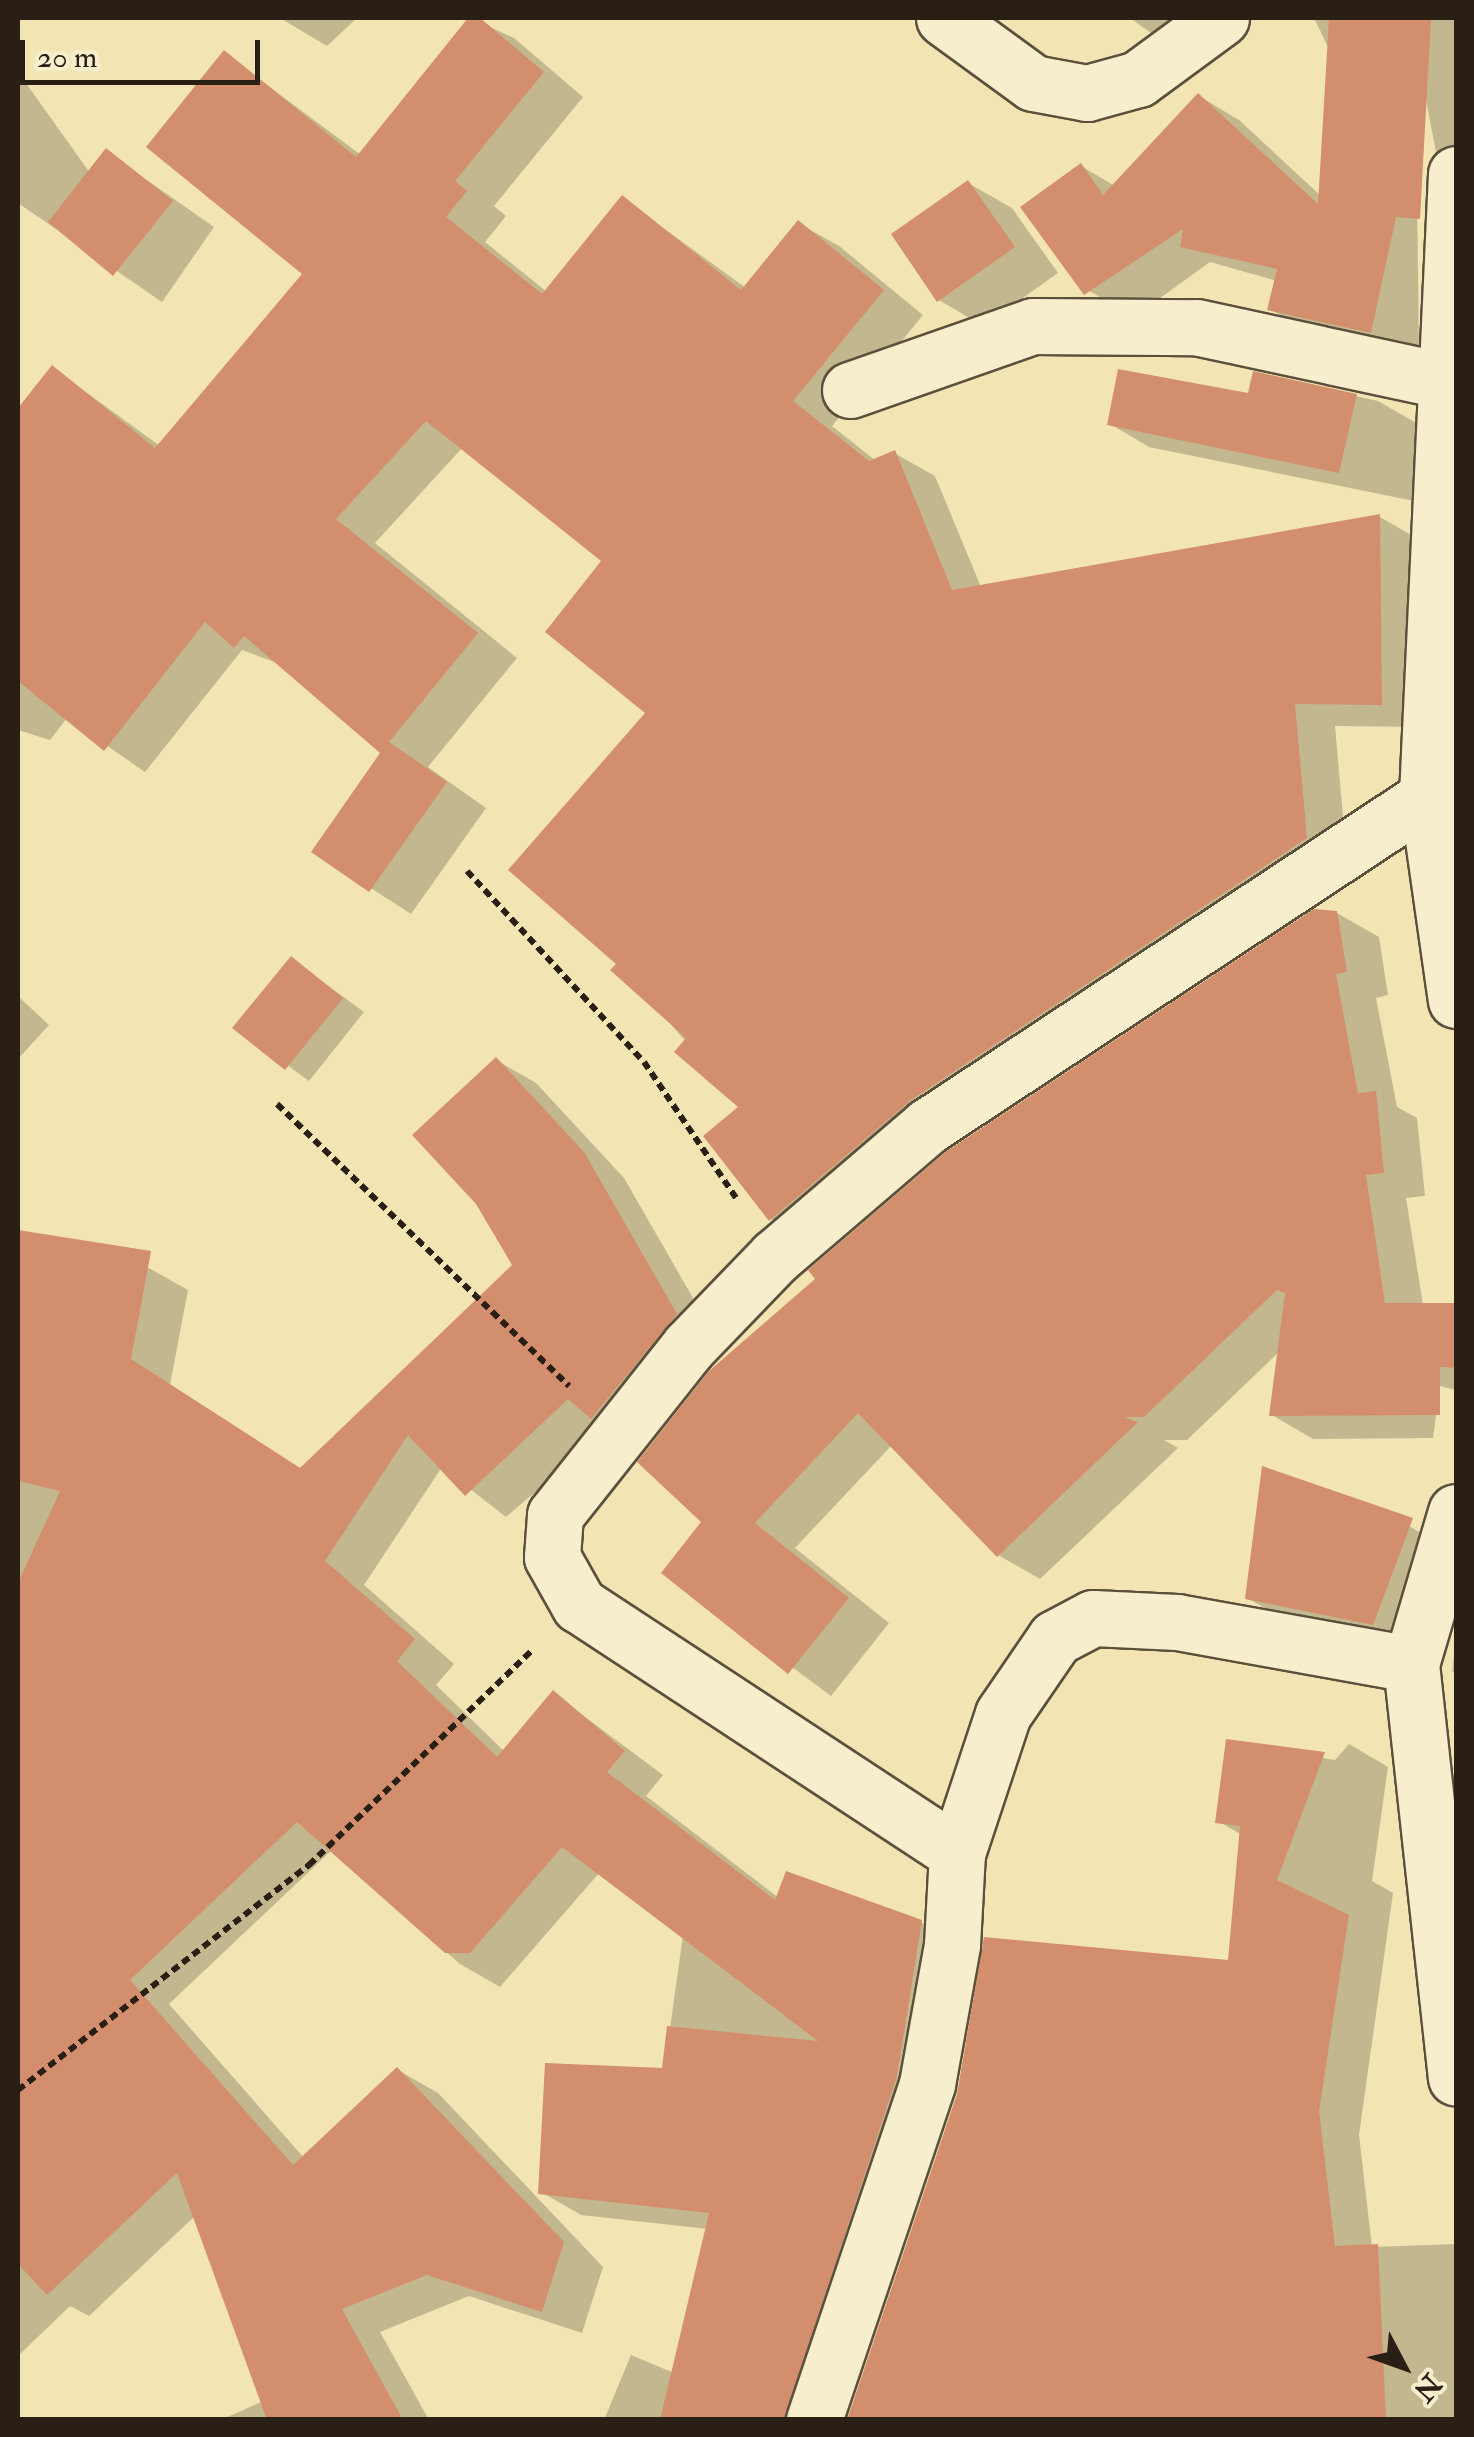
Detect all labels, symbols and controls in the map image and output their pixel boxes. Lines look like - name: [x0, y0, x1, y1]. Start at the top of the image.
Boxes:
- scale bar: [25, 20, 265, 82]
- text: 20 m: [37, 39, 97, 76]
- north arrow: [1354, 2317, 1454, 2417]
- text: N: [1406, 2366, 1448, 2408]

